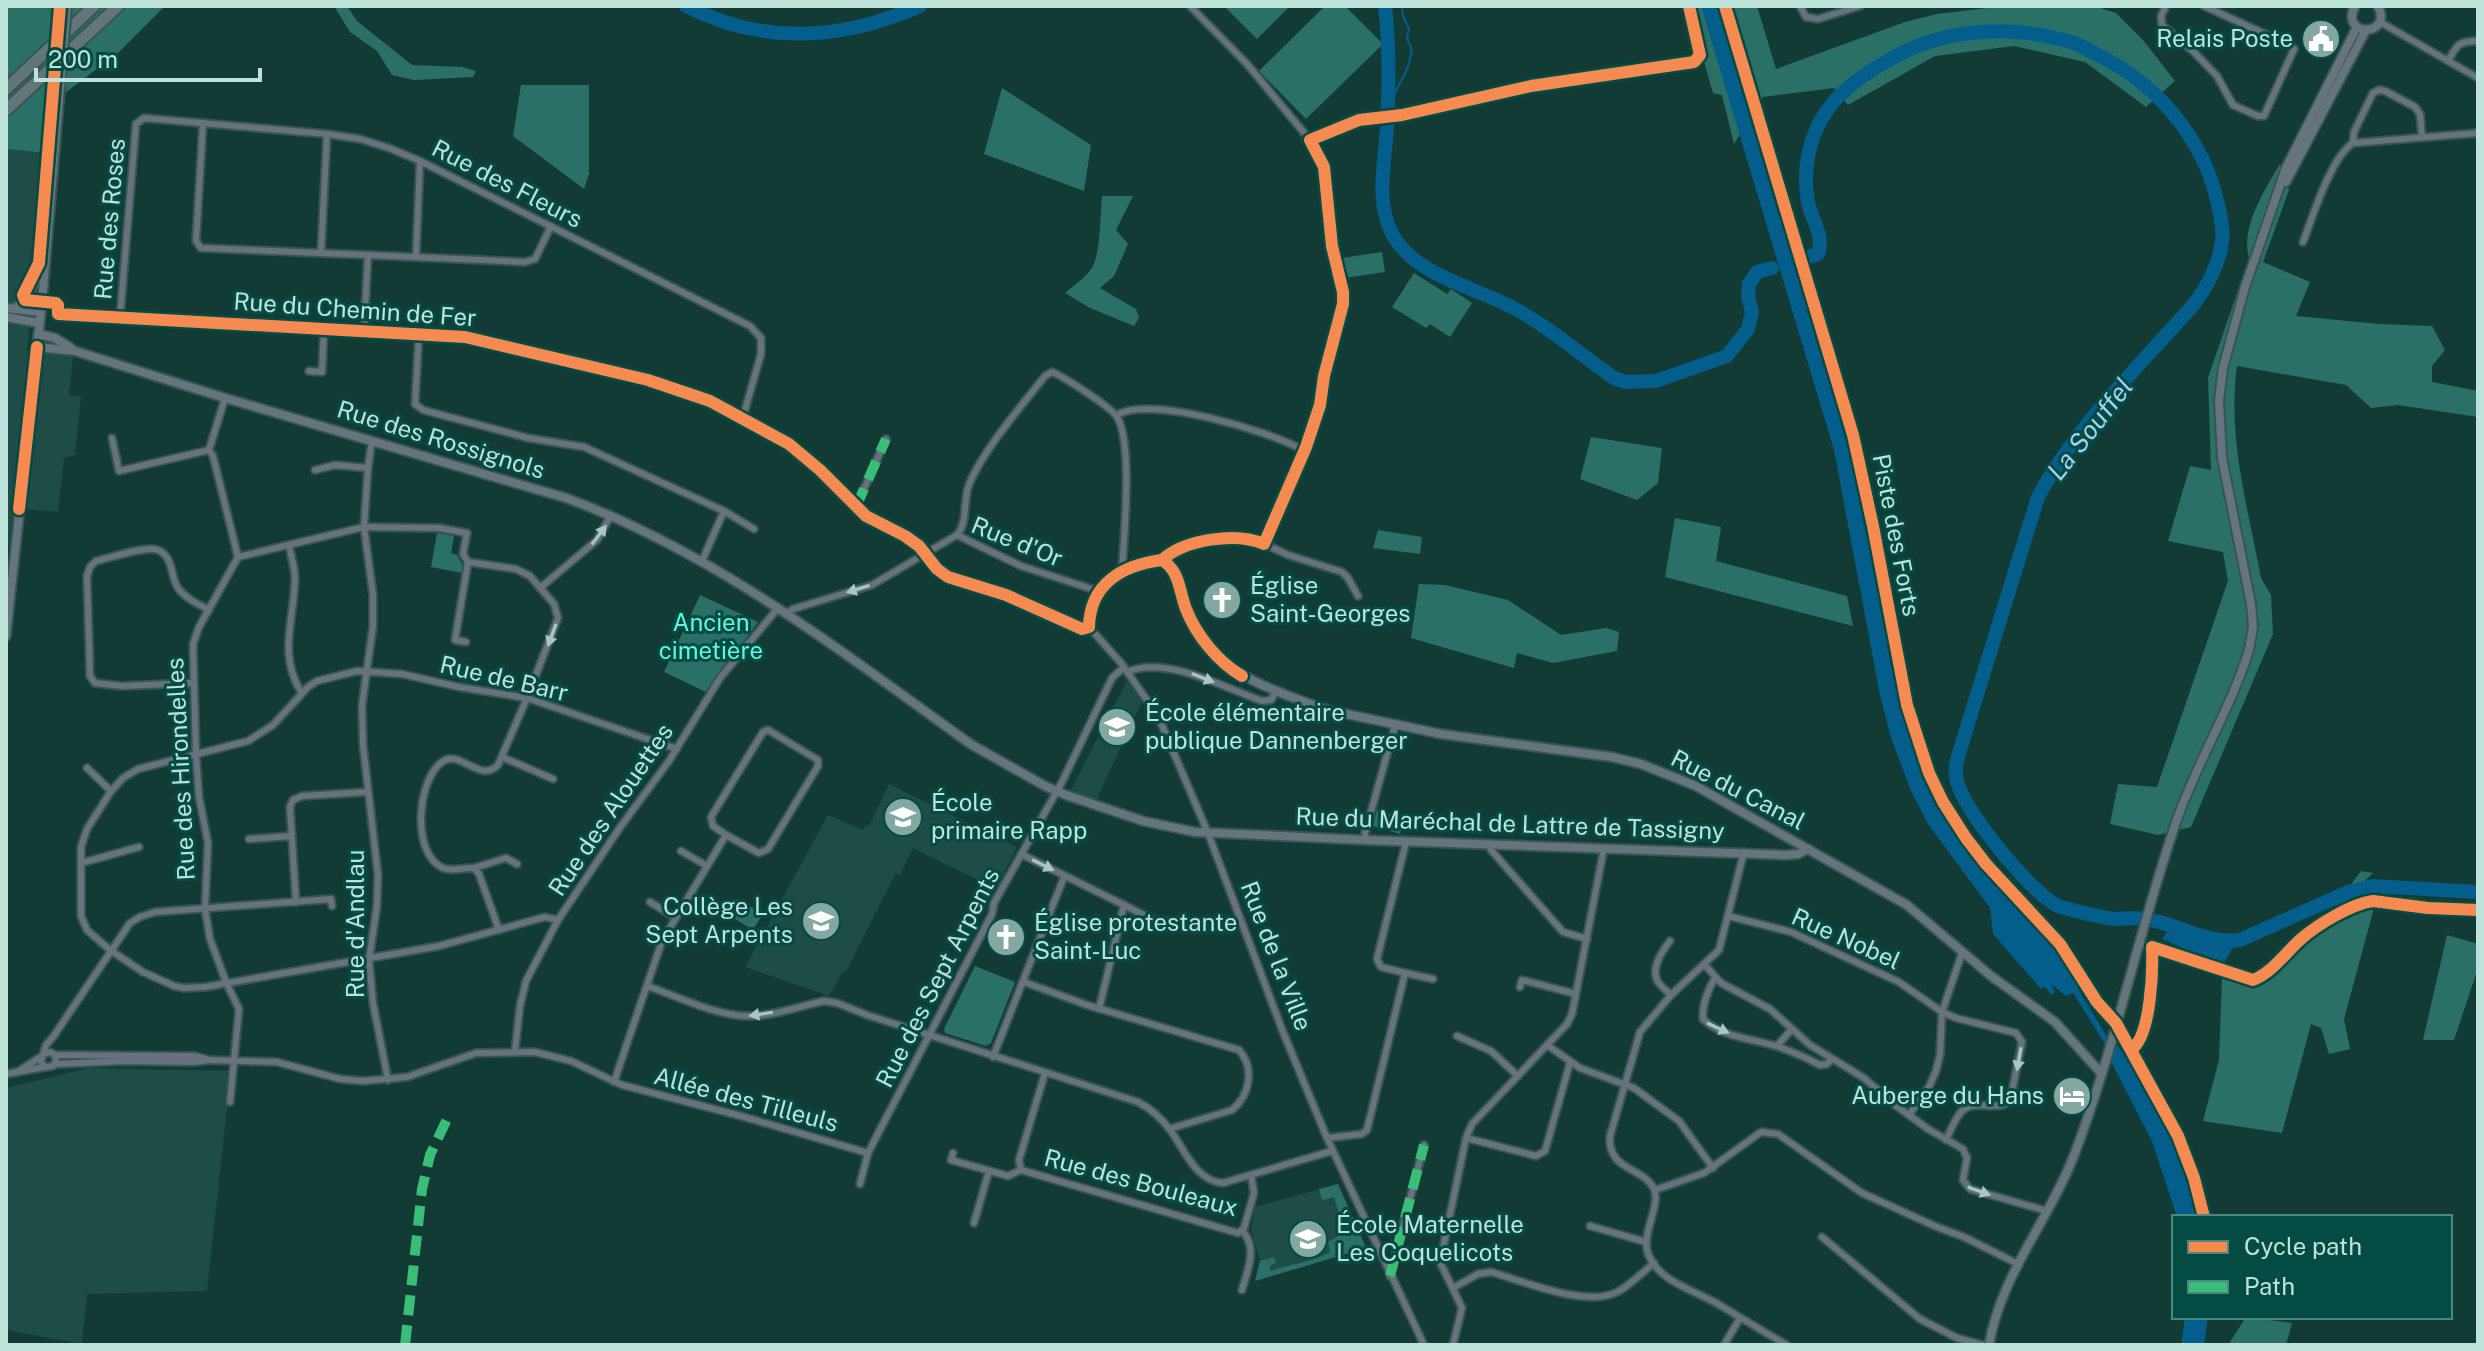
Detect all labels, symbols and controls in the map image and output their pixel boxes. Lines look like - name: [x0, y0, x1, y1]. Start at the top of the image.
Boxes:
- public building icon: Relais Poste: [2300, 18, 2342, 60]
- place label: Relais Poste: [2156, 24, 2293, 52]
- scale bar: [36, 32, 260, 82]
- text: 200 m: [48, 45, 118, 73]
- street label: Rue des Fleurs: [428, 133, 587, 233]
- street label: Rue des Roses: [88, 137, 130, 301]
- street label: Rue du Chemin de Fer: [233, 287, 478, 331]
- water label: La Souffel: [2040, 372, 2139, 486]
- street label: Rue des Rossignols: [334, 394, 548, 484]
- street label: Piste des Forts: [1868, 451, 1926, 618]
- street label: Rue d'Or: [968, 510, 1067, 572]
- one-way arrow: [590, 525, 606, 545]
- place label: Église Saint-Georges: [1250, 571, 1410, 627]
- church icon: Église Saint-Georges: [1201, 579, 1243, 621]
- one-way arrow: [846, 583, 870, 596]
- park label: Ancien cimetière: [659, 608, 763, 664]
- one-way arrow: [545, 624, 558, 648]
- street label: Rue de Barr: [437, 650, 571, 706]
- street label: Rue des Hirondelles: [160, 657, 200, 881]
- one-way arrow: [1191, 672, 1215, 685]
- place label: École élémentaire publique Dannenberger: [1145, 698, 1408, 754]
- school or university icon: École élémentaire publique Dannenberger: [1096, 706, 1138, 748]
- street label: Rue des Alouettes: [542, 718, 678, 901]
- street label: Rue du Canal: [1667, 743, 1810, 835]
- place label: École primaire Rapp: [931, 788, 1087, 844]
- school or university icon: École primaire Rapp: [882, 796, 924, 838]
- street label: Rue du Maréchal de Lattre de Tassigny: [1295, 802, 1725, 844]
- street label: Rue d'Andlau: [341, 850, 369, 998]
- one-way arrow: [1031, 858, 1055, 872]
- street label: Rue des Sept Arpents: [870, 863, 1005, 1092]
- street label: Rue de la Ville: [1236, 877, 1318, 1034]
- place label: Collège Les Sept Arpents: [645, 892, 793, 948]
- school or university icon: Collège Les Sept Arpents: [800, 900, 842, 942]
- street label: Rue Nobel: [1788, 902, 1905, 974]
- place label: Église protestante Saint-Luc: [1034, 908, 1237, 964]
- church icon: Église protestante Saint-Luc: [985, 916, 1027, 958]
- one-way arrow: [748, 1008, 773, 1021]
- one-way arrow: [1706, 1021, 1730, 1035]
- one-way arrow: [2013, 1047, 2025, 1072]
- street label: Allée des Tilleuls: [651, 1061, 841, 1137]
- hotel icon: Auberge du Hans: [2051, 1075, 2093, 1117]
- place label: Auberge du Hans: [1851, 1081, 2044, 1109]
- street label: Rue des Bouleaux: [1041, 1143, 1241, 1221]
- one-way arrow: [1967, 1185, 1991, 1197]
- place label: École Maternelle Les Coquelicots: [1336, 1210, 1524, 1266]
- legend: [2172, 1215, 2452, 1319]
- school or university icon: École Maternelle Les Coquelicots: [1287, 1218, 1329, 1260]
- text: Cycle path: [2244, 1232, 2362, 1260]
- text: Path: [2244, 1272, 2295, 1300]

